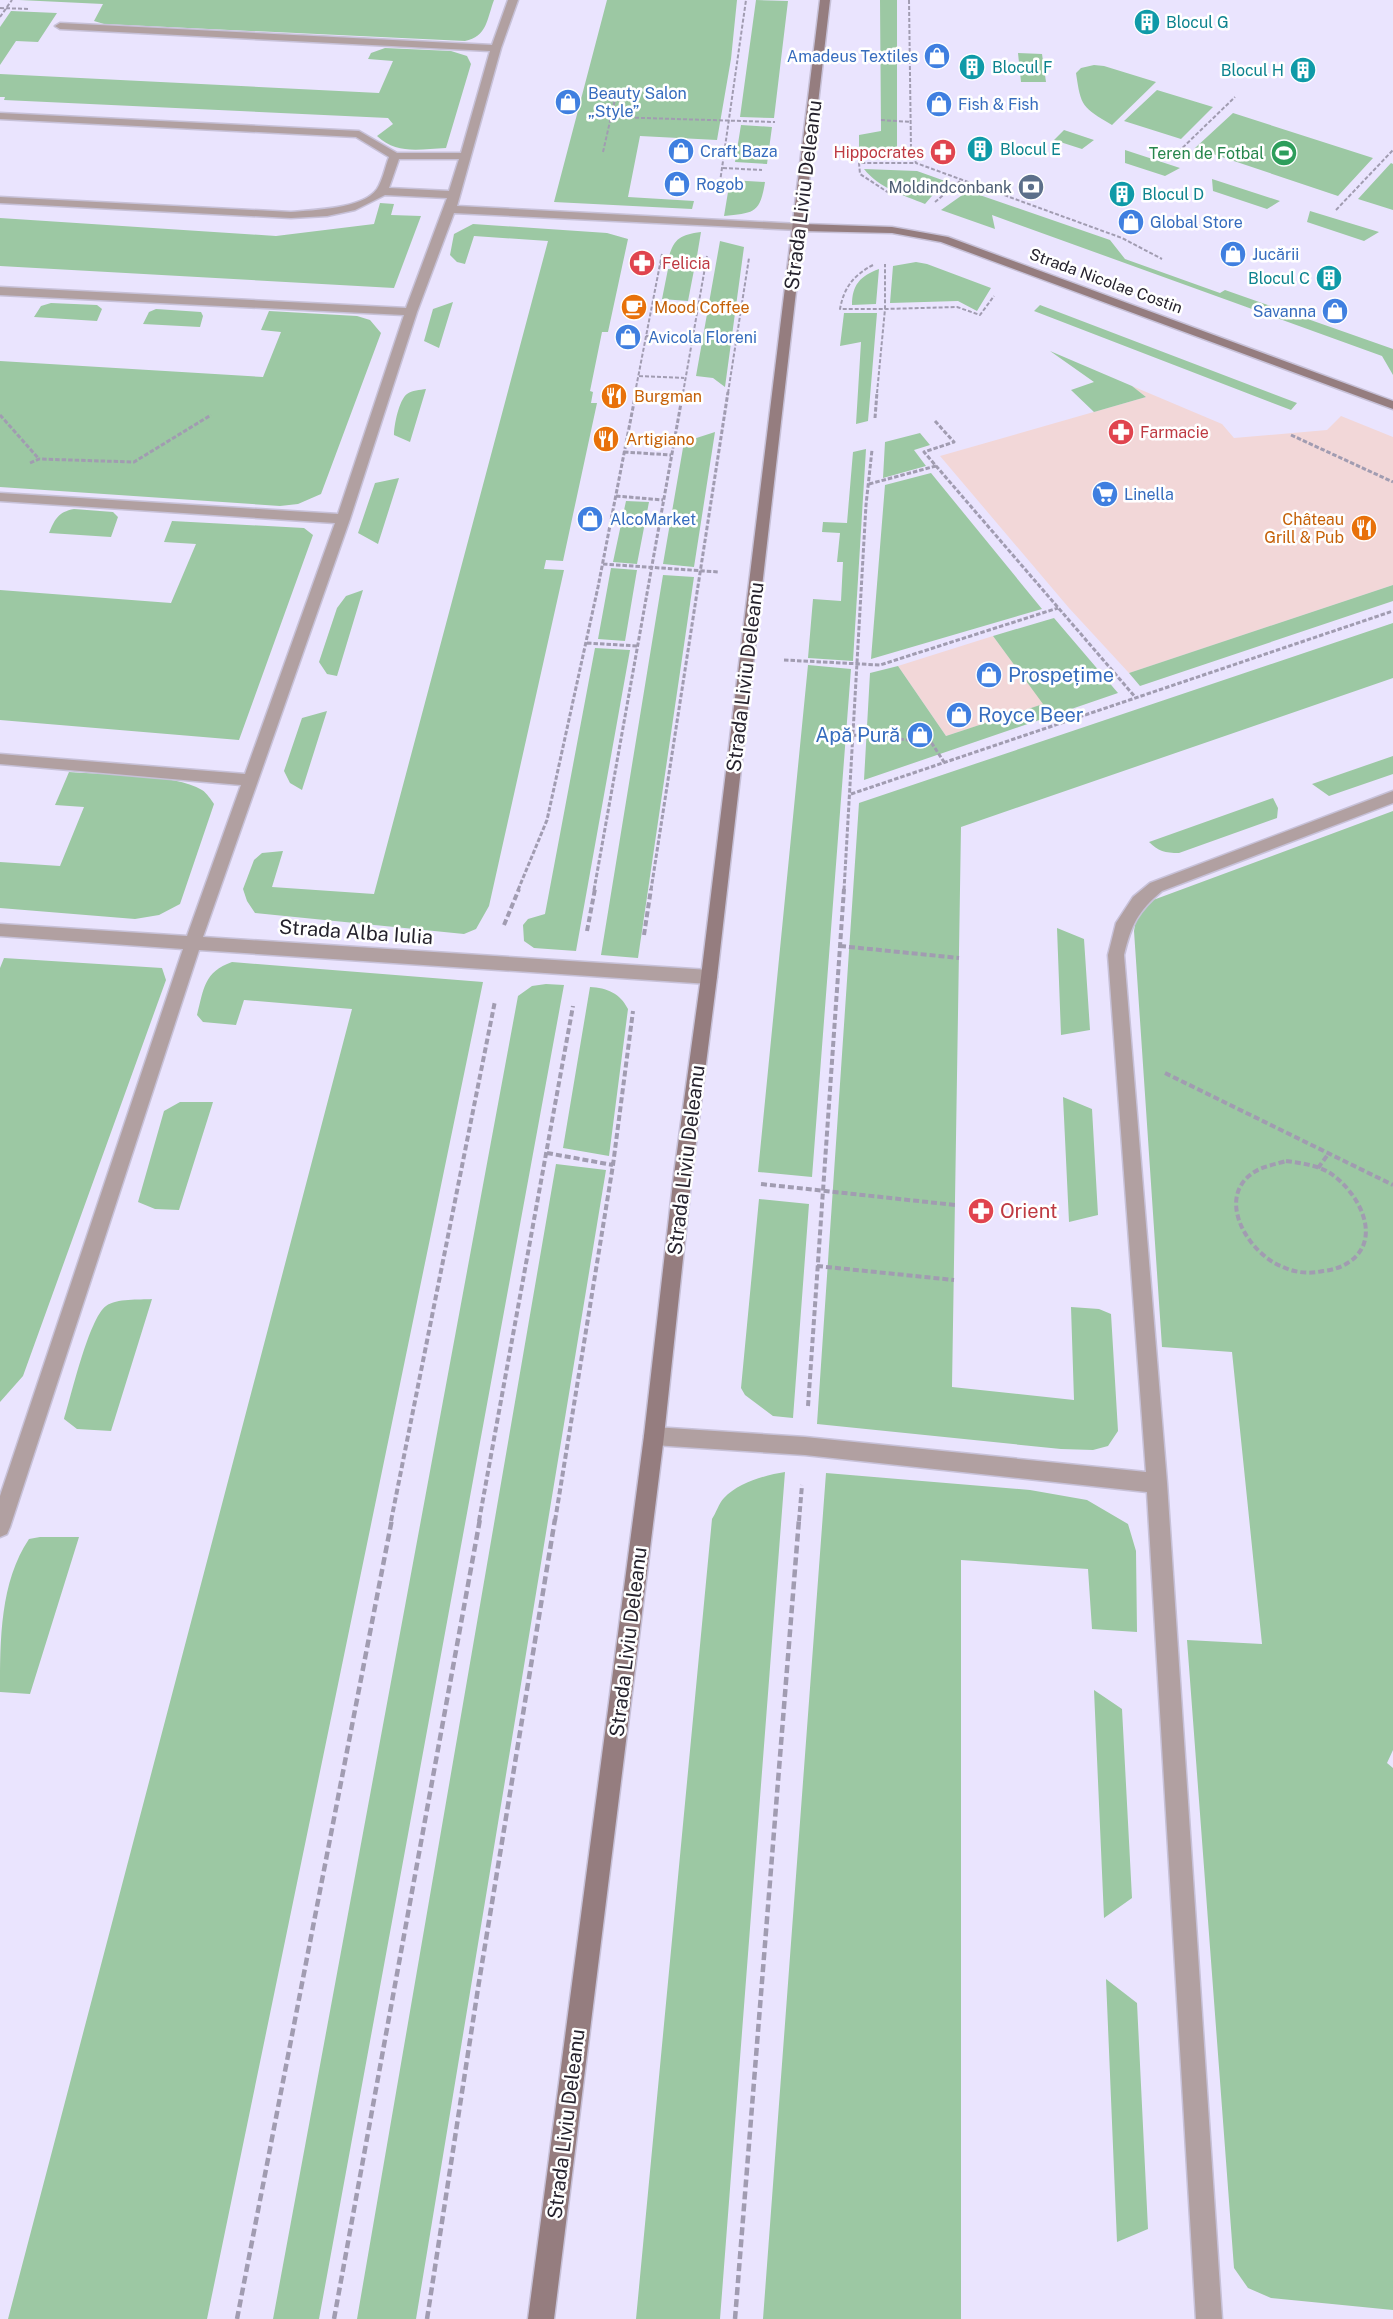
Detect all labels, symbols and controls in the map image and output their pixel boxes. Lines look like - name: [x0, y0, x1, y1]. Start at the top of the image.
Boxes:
- building icon: Blocul G: [1132, 7, 1162, 37]
- place label: Blocul G: [1166, 13, 1229, 32]
- shop icon: Amadeus Textiles: [922, 41, 952, 71]
- place label: Amadeus Textiles: [787, 47, 918, 66]
- building icon: Blocul F: [957, 52, 987, 82]
- building icon: Blocul H: [1288, 55, 1318, 85]
- place label: Blocul F: [992, 58, 1053, 77]
- place label: Blocul H: [1221, 61, 1284, 80]
- place label: Beauty Salon „Style”: [588, 84, 687, 121]
- shop icon: Beauty Salon „Style”: [553, 87, 583, 117]
- shop icon: Fish & Fish: [924, 89, 954, 119]
- place label: Fish & Fish: [958, 95, 1039, 114]
- street label: Strada Liviu Deleanu: [779, 99, 827, 291]
- building icon: Blocul E: [965, 134, 995, 164]
- shop icon: Craft Baza: [666, 136, 696, 166]
- pharmacy icon: Hippocrates: [928, 137, 958, 167]
- sports icon: Teren de Fotbal: [1269, 138, 1299, 168]
- place label: Blocul E: [1000, 140, 1061, 159]
- place label: Craft Baza: [700, 142, 778, 161]
- place label: Hippocrates: [833, 143, 924, 162]
- place label: Teren de Fotbal: [1149, 144, 1264, 163]
- shop icon: Rogob: [662, 169, 692, 199]
- bank icon: Moldindconbank: [1016, 172, 1046, 202]
- place label: Rogob: [696, 175, 744, 194]
- place label: Moldindconbank: [889, 178, 1012, 197]
- building icon: Blocul D: [1107, 179, 1137, 209]
- place label: Blocul D: [1142, 185, 1204, 204]
- shop icon: Global Store: [1116, 207, 1146, 237]
- place label: Global Store: [1150, 213, 1243, 232]
- shop icon: Jucării: [1218, 239, 1248, 269]
- street label: Strada Nicolae Costin: [1027, 244, 1185, 318]
- place label: Jucării: [1252, 245, 1299, 264]
- pharmacy icon: Felicia: [627, 248, 657, 278]
- place label: Felicia: [662, 254, 710, 273]
- building icon: Blocul C: [1314, 263, 1344, 293]
- place label: Blocul C: [1248, 269, 1310, 288]
- cafe icon: Mood Coffee: [619, 292, 649, 322]
- shop icon: Savanna: [1320, 296, 1350, 326]
- place label: Mood Coffee: [654, 298, 750, 317]
- place label: Savanna: [1253, 302, 1316, 321]
- shop icon: Avicola Floreni: [613, 322, 643, 352]
- place label: Avicola Floreni: [648, 328, 757, 347]
- restaurant icon: Burgman: [599, 381, 629, 411]
- place label: Burgman: [634, 387, 702, 406]
- pharmacy icon: Farmacie: [1106, 417, 1136, 447]
- place label: Farmacie: [1140, 423, 1209, 442]
- restaurant icon: Artigiano: [591, 424, 621, 454]
- place label: Artigiano: [626, 430, 695, 449]
- supermarket icon: Linella: [1090, 479, 1120, 509]
- place label: Linella: [1124, 485, 1174, 504]
- shop icon: AlcoMarket: [575, 504, 605, 534]
- place label: AlcoMarket: [610, 510, 696, 529]
- place label: Château Grill & Pub: [1264, 510, 1344, 547]
- restaurant icon: Château Grill & Pub: [1349, 513, 1379, 543]
- street label: Strada Liviu Deleanu: [721, 581, 769, 773]
- shop icon: Prospețime: [974, 660, 1004, 690]
- place label: Prospețime: [1008, 663, 1114, 687]
- shop icon: Royce Beer: [944, 700, 974, 730]
- place label: Royce Beer: [978, 703, 1084, 727]
- shop icon: Apă Pură: [905, 720, 935, 750]
- place label: Apă Pură: [815, 723, 900, 747]
- street label: Strada Alba Iulia: [278, 915, 434, 949]
- street label: Strada Liviu Deleanu: [662, 1064, 710, 1256]
- pharmacy icon: Orient: [966, 1196, 996, 1226]
- place label: Orient: [1000, 1199, 1058, 1223]
- street label: Strada Liviu Deleanu: [604, 1546, 652, 1738]
- street label: Strada Liviu Deleanu: [542, 2028, 590, 2220]

